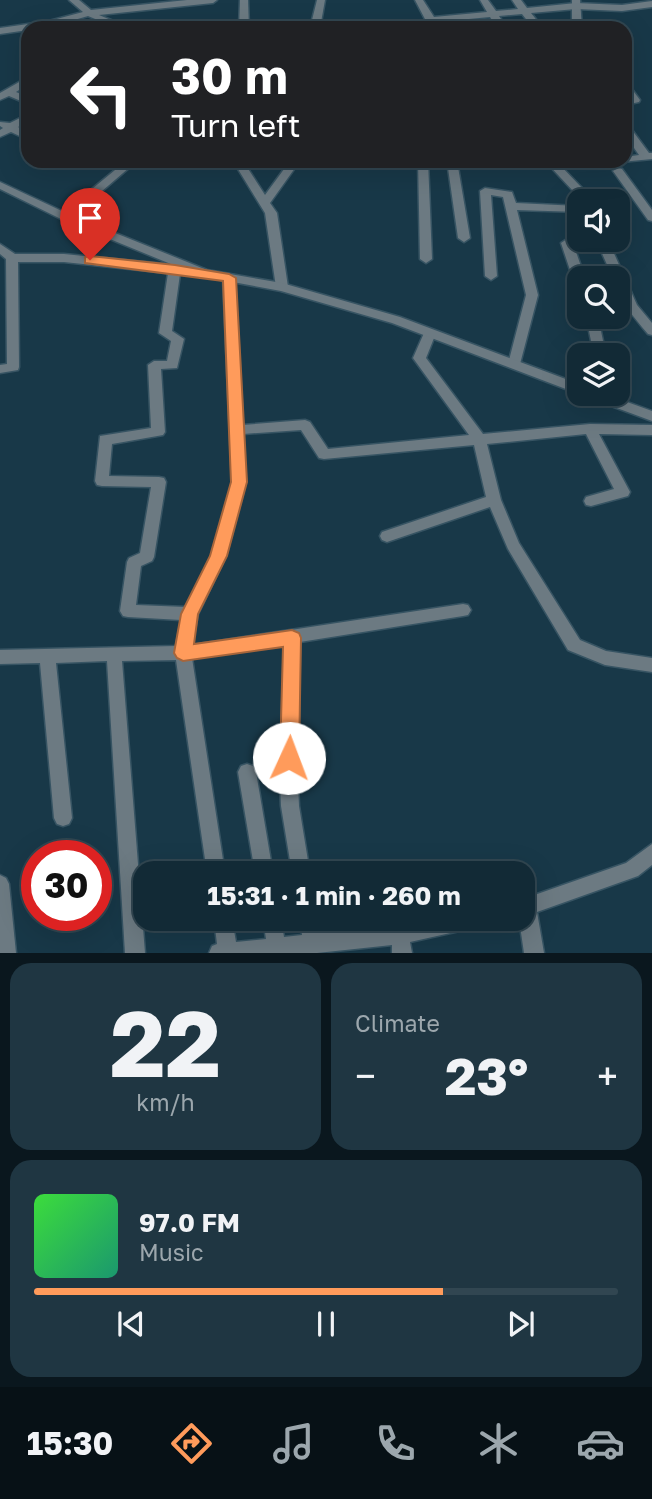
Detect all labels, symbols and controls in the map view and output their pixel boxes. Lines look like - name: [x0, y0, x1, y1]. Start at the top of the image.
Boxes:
- text: 30 m: [171, 46, 288, 105]
- icon: left: [56, 49, 147, 140]
- text: Turn left: [171, 106, 300, 144]
- pin: [60, 188, 120, 260]
- map controls: [567, 189, 630, 406]
- button: sound: [567, 189, 630, 252]
- icon: arrive: [71, 199, 109, 237]
- button: search: [567, 266, 630, 329]
- button: layers: [567, 343, 630, 406]
- position arrow: [252, 721, 326, 795]
- speed limit sign: 30: [21, 840, 112, 931]
- text: 15:31 · 1 min · 260 m: [207, 880, 461, 911]
- text: 22: [110, 988, 221, 1097]
- text: Climate: [355, 1009, 440, 1037]
- text: 23°: [445, 1044, 528, 1106]
- text: −: [355, 1053, 376, 1098]
- text: +: [597, 1053, 618, 1098]
- text: km/h: [136, 1088, 195, 1116]
- text: 97.0 FM: [139, 1207, 240, 1238]
- text: Music: [139, 1238, 204, 1266]
- icon: previous: [112, 1305, 150, 1343]
- icon: pause: [307, 1305, 345, 1343]
- icon: next: [502, 1305, 540, 1343]
- icon: directions: [167, 1419, 216, 1468]
- icon: music: [269, 1419, 318, 1468]
- icon: phone: [371, 1419, 420, 1468]
- icon: climate: [474, 1419, 523, 1468]
- icon: car: [576, 1419, 625, 1468]
- text: 15:30: [27, 1424, 113, 1462]

